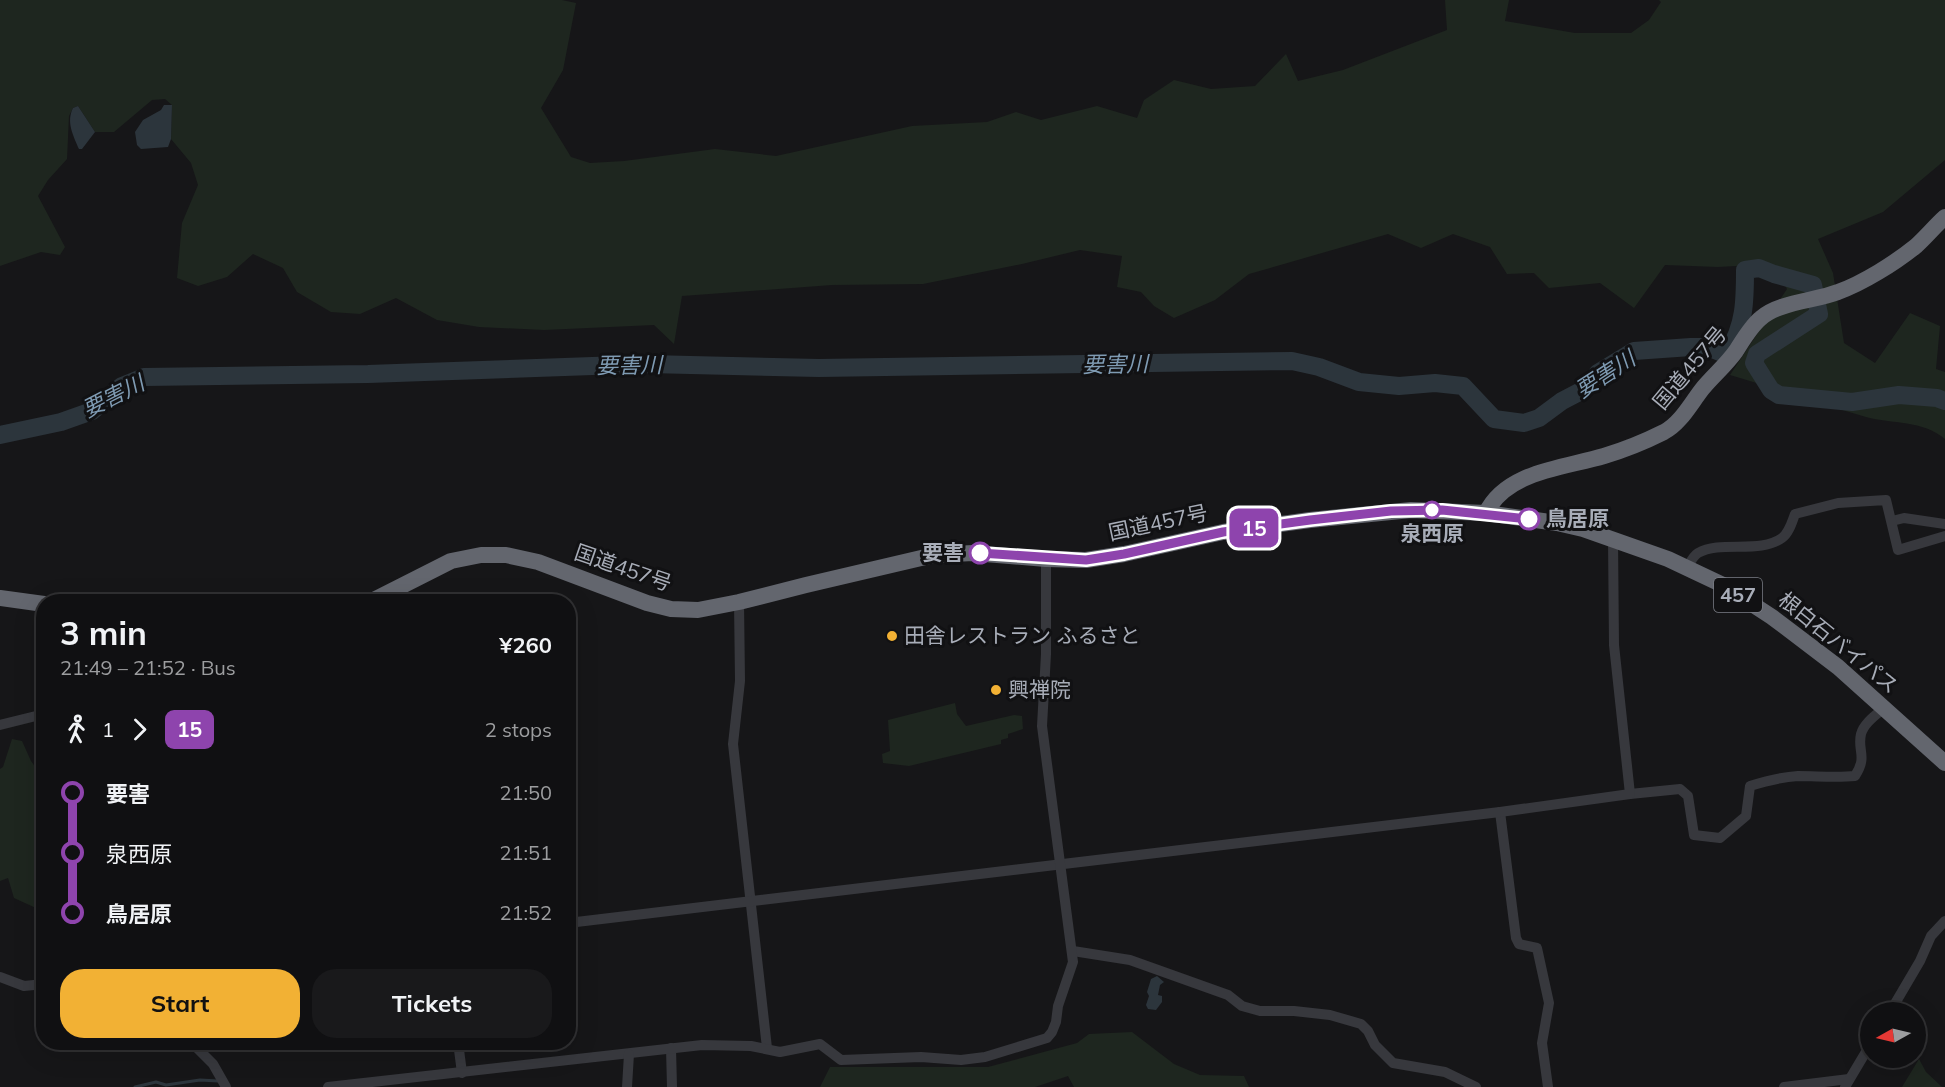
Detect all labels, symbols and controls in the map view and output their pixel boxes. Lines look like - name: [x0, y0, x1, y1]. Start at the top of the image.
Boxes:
- street label: 国道457号: [1647, 320, 1732, 414]
- water label: 要害川: [1570, 343, 1642, 404]
- water label: 要害川: [1082, 349, 1150, 379]
- water label: 要害川: [596, 350, 664, 380]
- water label: 要害川: [77, 368, 151, 423]
- street label: 国道457号: [1106, 499, 1210, 545]
- marker: 泉西原: [1423, 501, 1441, 519]
- place label: 鳥居原: [1546, 505, 1609, 531]
- line badge: 15: [1227, 508, 1281, 548]
- marker: 鳥居原: [1518, 508, 1540, 530]
- text: 15: [1241, 515, 1267, 541]
- place label: 泉西原: [1401, 520, 1464, 546]
- street label: 国道457号: [571, 538, 675, 596]
- place label: 要害: [922, 539, 964, 565]
- marker: 要害: [969, 542, 991, 564]
- road number: 457: [1714, 578, 1762, 612]
- street label: 根白石バイパス: [1773, 586, 1904, 698]
- text: 3 min: [60, 612, 147, 653]
- place label: 田舎レストラン ふるさと: [904, 622, 1140, 648]
- marker: 田舎レストラン ふるさと: [885, 629, 899, 643]
- text: ¥260: [499, 631, 552, 659]
- text: 21:49 – 21:52 · Bus: [60, 655, 236, 680]
- place label: 興禅院: [1008, 676, 1071, 702]
- marker: 興禅院: [989, 683, 1003, 697]
- icon: walk: [60, 713, 93, 746]
- icon: forward: [123, 713, 156, 746]
- text: 15: [177, 716, 202, 742]
- text: 1: [102, 717, 114, 742]
- text: 2 stops: [485, 717, 552, 742]
- text: 要害: [106, 780, 150, 808]
- text: 21:50: [499, 780, 552, 805]
- text: 泉西原: [106, 840, 172, 868]
- text: 21:51: [499, 840, 552, 865]
- text: 鳥居原: [106, 900, 172, 928]
- text: 21:52: [499, 900, 552, 925]
- button: Start: [60, 969, 300, 1038]
- button: Tickets: [312, 969, 552, 1038]
- north arrow: [1860, 1002, 1926, 1068]
- map controls: [1860, 1002, 1926, 1068]

